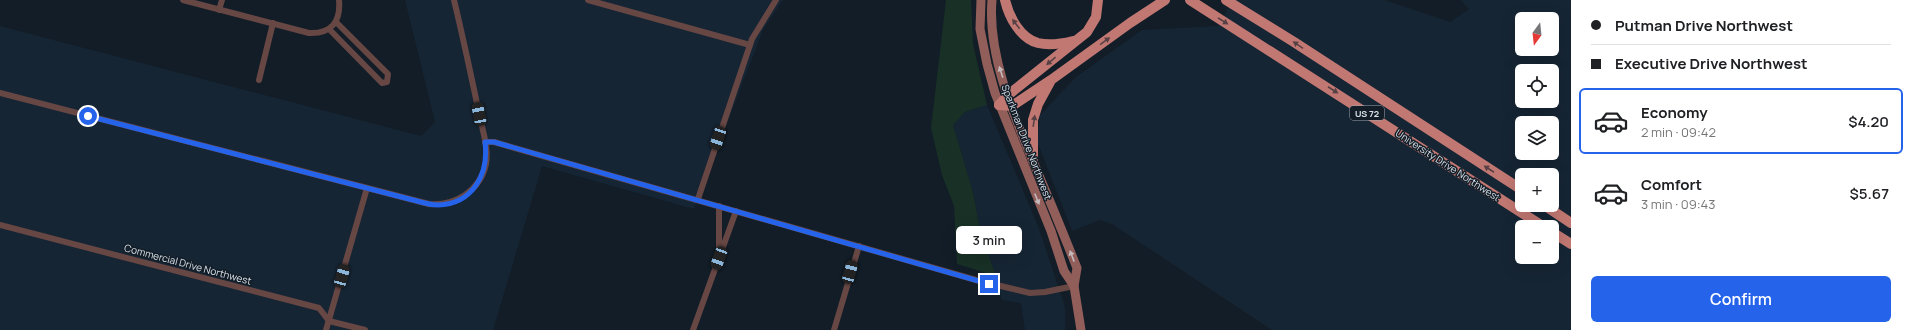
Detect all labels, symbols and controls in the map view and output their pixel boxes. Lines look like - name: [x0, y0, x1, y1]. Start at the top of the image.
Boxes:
- north arrow: [1515, 12, 1559, 56]
- map controls: [1515, 12, 1559, 264]
- text: Putman Drive Northwest: [1615, 15, 1793, 36]
- one-way arrow: [1217, 17, 1229, 24]
- one-way arrow: [1011, 19, 1020, 30]
- one-way arrow: [1100, 36, 1111, 45]
- one-way arrow: [1292, 41, 1304, 48]
- text: Executive Drive Northwest: [1615, 53, 1808, 74]
- one-way arrow: [1046, 57, 1056, 66]
- button: locate: [1515, 64, 1559, 108]
- one-way arrow: [998, 66, 1004, 78]
- street label: Sparkman Drive Northwest: [999, 82, 1055, 202]
- one-way arrow: [1328, 86, 1338, 94]
- car: [471, 101, 487, 127]
- text: Economy: [1641, 102, 1708, 123]
- icon: car: [1593, 103, 1629, 139]
- road number: US 72: [1350, 106, 1384, 120]
- route start: [79, 107, 97, 125]
- text: $4.20: [1848, 111, 1889, 132]
- one-way arrow: [1031, 115, 1037, 127]
- button: layers: [1515, 116, 1559, 160]
- text: 2 min · 09:42: [1641, 123, 1716, 141]
- car: [709, 125, 727, 151]
- street label: University Drive Northwest: [1393, 126, 1503, 204]
- one-way arrow: [1484, 165, 1494, 173]
- button: +: [1515, 168, 1559, 212]
- text: Comfort: [1641, 174, 1702, 195]
- icon: car: [1593, 175, 1629, 211]
- text: $5.67: [1850, 183, 1889, 204]
- one-way arrow: [1035, 193, 1041, 205]
- text: 3 min · 09:43: [1641, 195, 1715, 213]
- button: −: [1515, 220, 1559, 264]
- callout: 3 min: [956, 226, 1022, 254]
- text: 3 min: [973, 231, 1005, 249]
- street label: Commercial Drive Northwest: [123, 240, 253, 288]
- car: [709, 245, 729, 271]
- one-way arrow: [1069, 250, 1075, 262]
- car: [841, 259, 859, 285]
- car: [333, 263, 351, 289]
- route end: [980, 275, 998, 293]
- button: Confirm: [1591, 276, 1891, 322]

